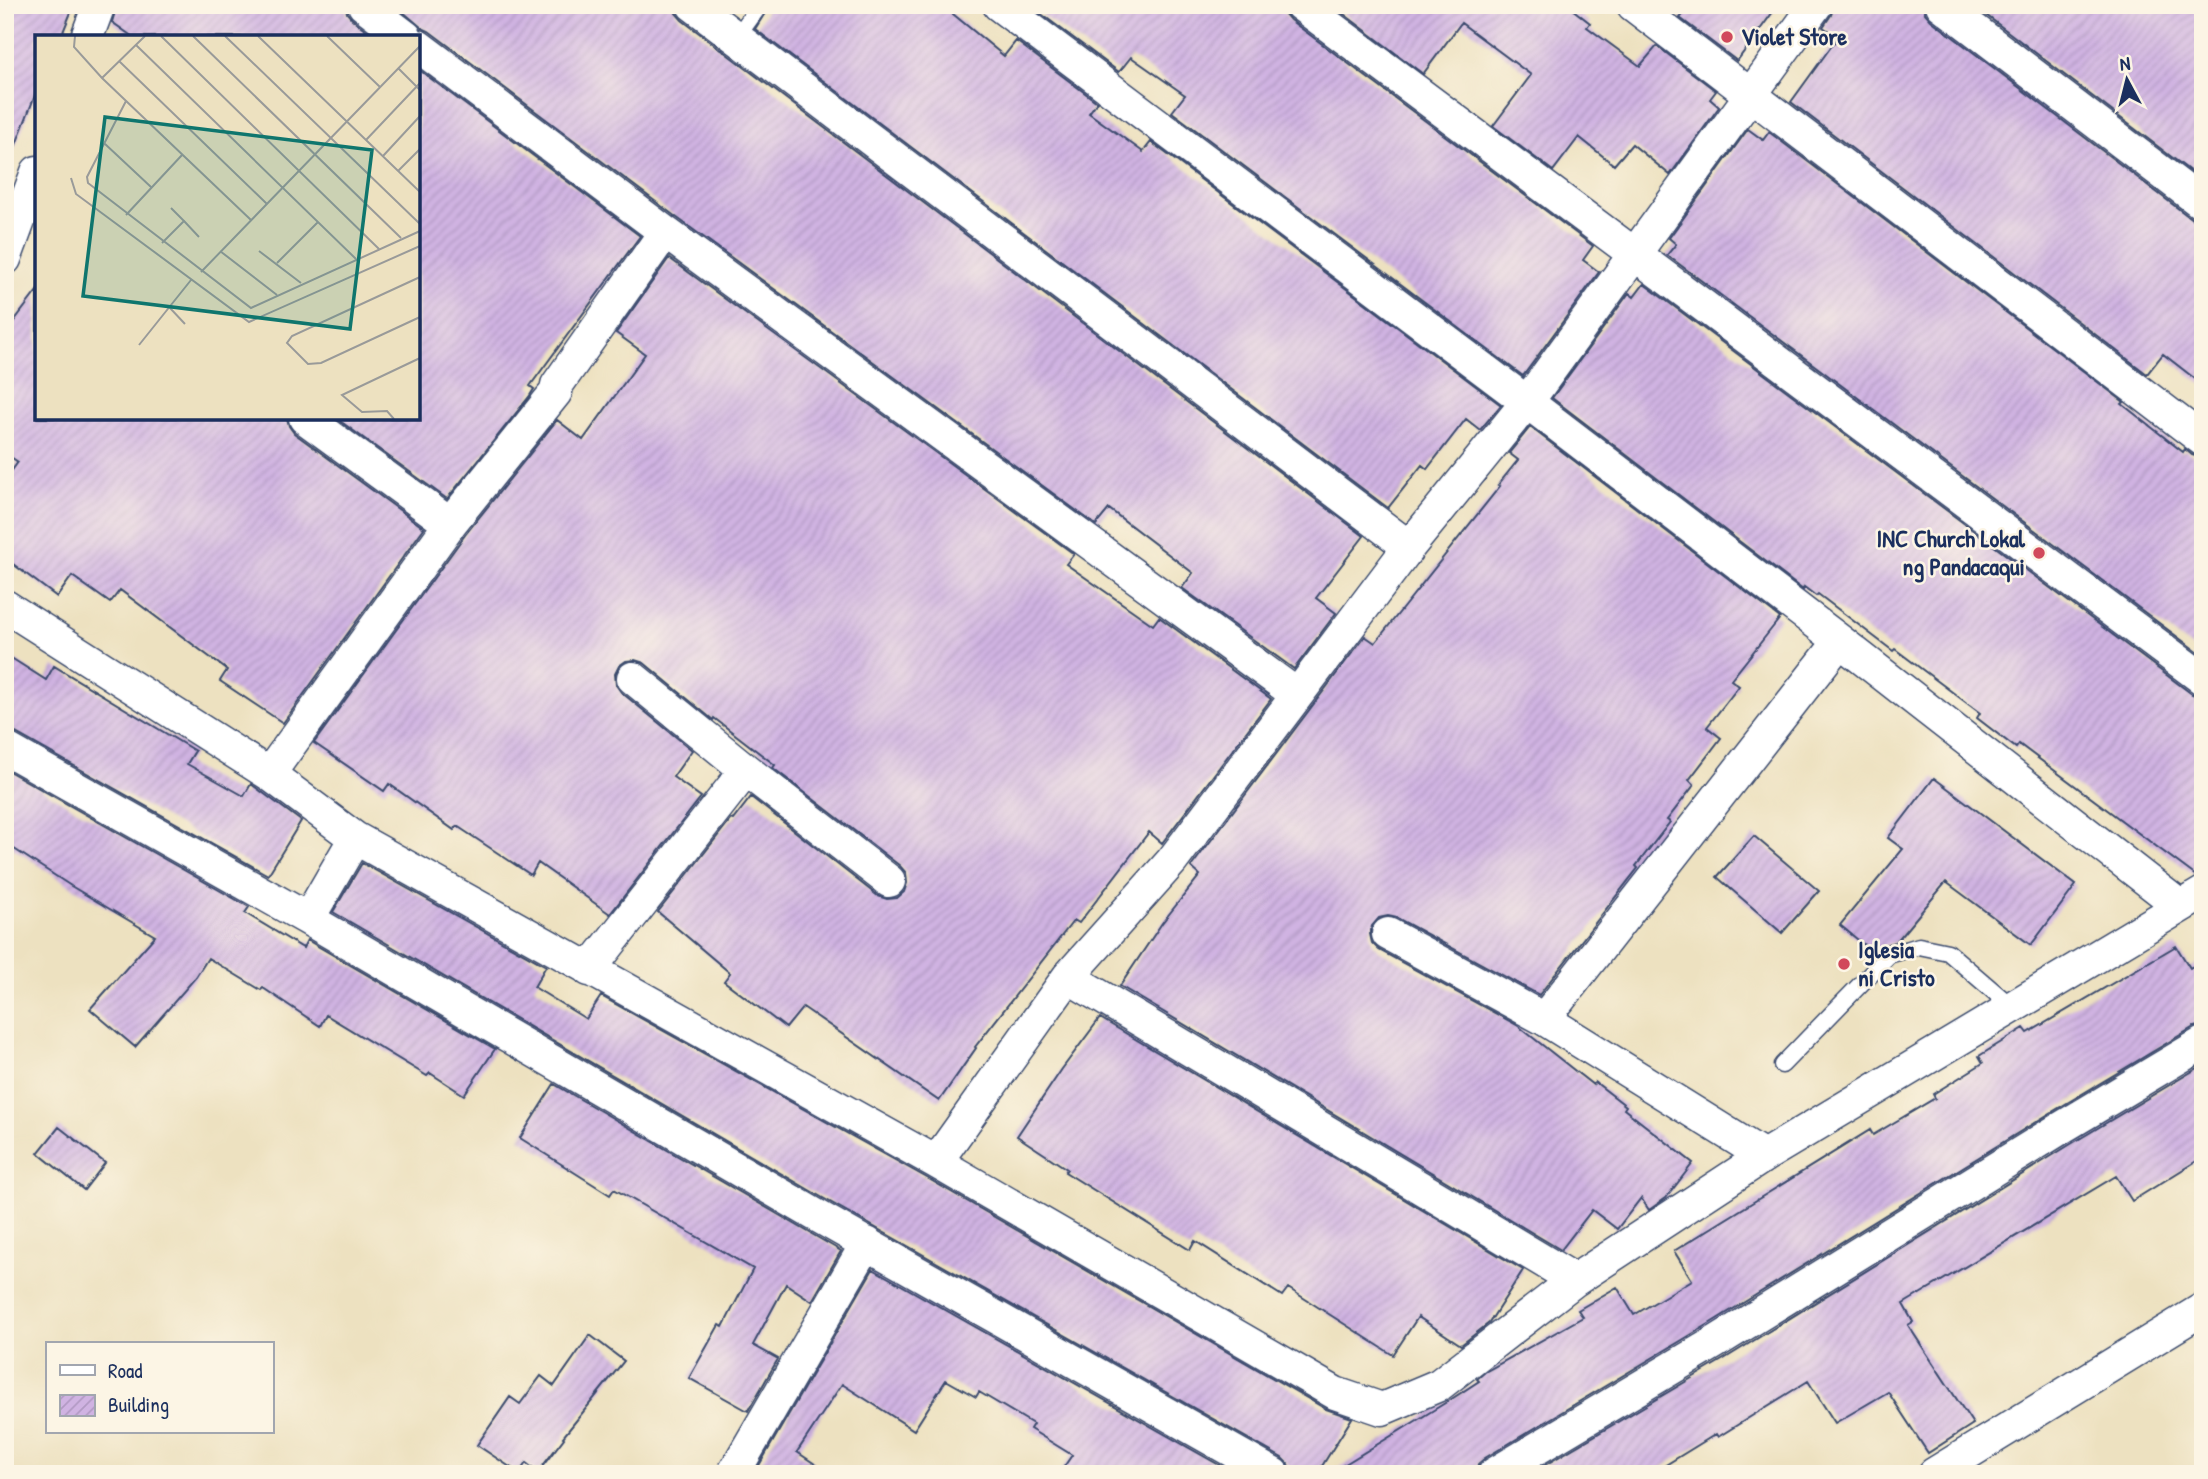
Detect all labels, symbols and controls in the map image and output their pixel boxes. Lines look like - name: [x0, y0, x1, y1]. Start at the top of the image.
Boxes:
- place label: Violet Store: [1741, 20, 1847, 52]
- marker: Violet Store: [1719, 29, 1735, 45]
- inset map: [35, 35, 420, 420]
- north arrow: [2092, 46, 2162, 116]
- text: N: [2118, 50, 2132, 77]
- place label: INC Church Lokal ng Pandacaqui: [1877, 522, 2026, 583]
- marker: INC Church Lokal ng Pandacaqui: [2031, 545, 2047, 561]
- place label: Iglesia ni Cristo: [1858, 933, 1935, 993]
- marker: Iglesia ni Cristo: [1836, 956, 1852, 972]
- legend: [46, 1342, 273, 1434]
- text: Road: [108, 1356, 142, 1385]
- text: Building: [108, 1390, 169, 1419]

